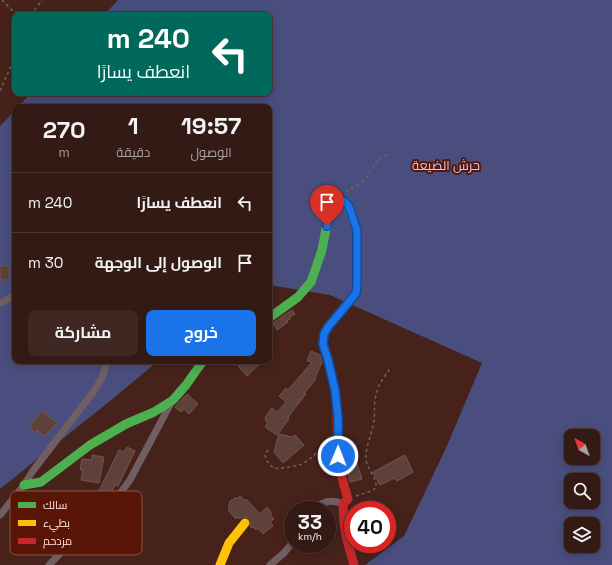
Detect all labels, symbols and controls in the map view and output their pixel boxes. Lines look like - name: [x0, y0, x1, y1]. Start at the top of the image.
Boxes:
- text: 240 m: [107, 20, 190, 56]
- icon: left: [204, 28, 256, 80]
- text: انعطف يسارًا: [97, 60, 190, 83]
- text: 1: [128, 110, 139, 141]
- text: 19:57: [181, 110, 241, 141]
- text: 270: [43, 114, 86, 145]
- text: m: [59, 144, 70, 161]
- text: دقيقة: [116, 144, 150, 161]
- text: الوصول: [190, 144, 232, 161]
- park label: حرش الضيعة: [412, 157, 480, 174]
- pin: [310, 185, 344, 226]
- icon: arrive: [316, 191, 338, 213]
- icon: left: [234, 192, 256, 214]
- text: 240 m: [28, 193, 72, 212]
- text: انعطف يسارًا: [136, 193, 222, 212]
- icon: arrive: [234, 252, 256, 274]
- text: 30 m: [28, 253, 63, 272]
- text: الوصول إلى الوجهة: [95, 253, 222, 272]
- button: مشاركة: [28, 310, 138, 356]
- button: خروج: [146, 310, 256, 356]
- north arrow: [564, 429, 600, 465]
- map controls: [564, 429, 600, 553]
- position arrow: [317, 435, 359, 477]
- button: search: [564, 473, 600, 509]
- legend: [10, 491, 142, 555]
- text: سالك: [43, 498, 67, 512]
- speed limit sign: 40: [344, 501, 396, 553]
- text: 33: [298, 509, 322, 535]
- text: بطيء: [43, 516, 70, 532]
- button: layers: [564, 517, 600, 553]
- text: km/h: [298, 530, 322, 543]
- text: مزدحم: [43, 534, 72, 549]

